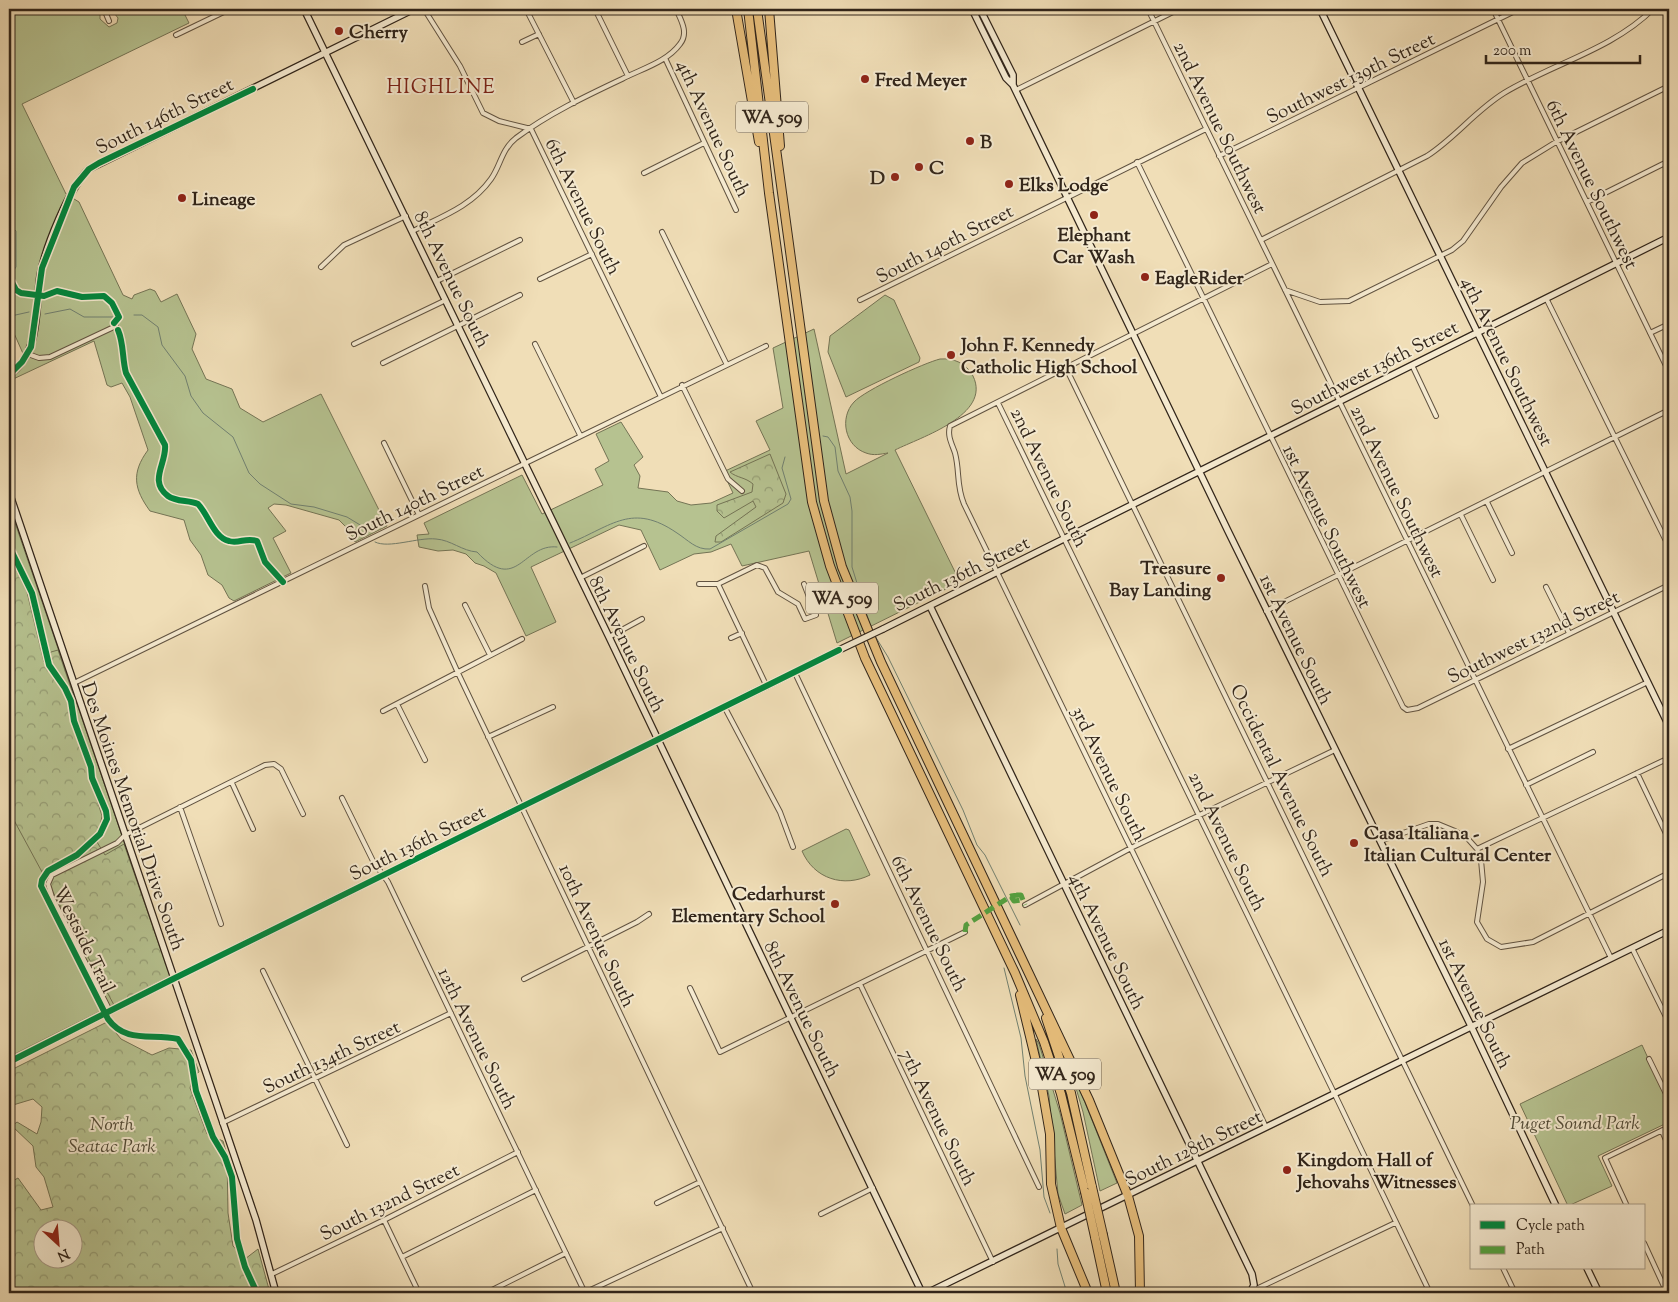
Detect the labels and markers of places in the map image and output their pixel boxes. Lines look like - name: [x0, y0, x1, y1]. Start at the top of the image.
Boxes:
- place label: Cherry: [349, 20, 408, 47]
- marker: Cherry: [333, 25, 345, 37]
- place label: Fred Meyer: [875, 68, 968, 95]
- marker: Fred Meyer: [859, 73, 871, 85]
- place label: B: [980, 130, 992, 157]
- marker: B: [964, 135, 976, 147]
- place label: C: [929, 156, 944, 183]
- marker: C: [913, 161, 925, 173]
- place label: D: [870, 166, 885, 193]
- marker: D: [889, 171, 901, 183]
- place label: Elks Lodge: [1019, 173, 1108, 200]
- marker: Elks Lodge: [1003, 178, 1015, 190]
- place label: Lineage: [192, 187, 255, 214]
- marker: Lineage: [176, 192, 188, 204]
- marker: Elephant Car Wash: [1088, 209, 1100, 221]
- place label: Elephant Car Wash: [1053, 223, 1136, 272]
- place label: EagleRider: [1155, 266, 1245, 293]
- marker: EagleRider: [1139, 271, 1151, 283]
- place label: John F. Kennedy Catholic High School: [959, 333, 1138, 382]
- marker: John F. Kennedy Catholic High School: [945, 349, 957, 361]
- place label: Treasure Bay Landing: [1109, 556, 1212, 605]
- marker: Treasure Bay Landing: [1215, 572, 1227, 584]
- place label: Casa Italiana - Italian Cultural Center: [1364, 821, 1552, 870]
- marker: Casa Italiana - Italian Cultural Center: [1348, 837, 1360, 849]
- place label: Cedarhurst Elementary School: [672, 882, 826, 931]
- marker: Cedarhurst Elementary School: [829, 898, 841, 910]
- place label: Kingdom Hall of Jehovahs Witnesses: [1295, 1148, 1457, 1197]
- marker: Kingdom Hall of Jehovahs Witnesses: [1281, 1164, 1293, 1176]

